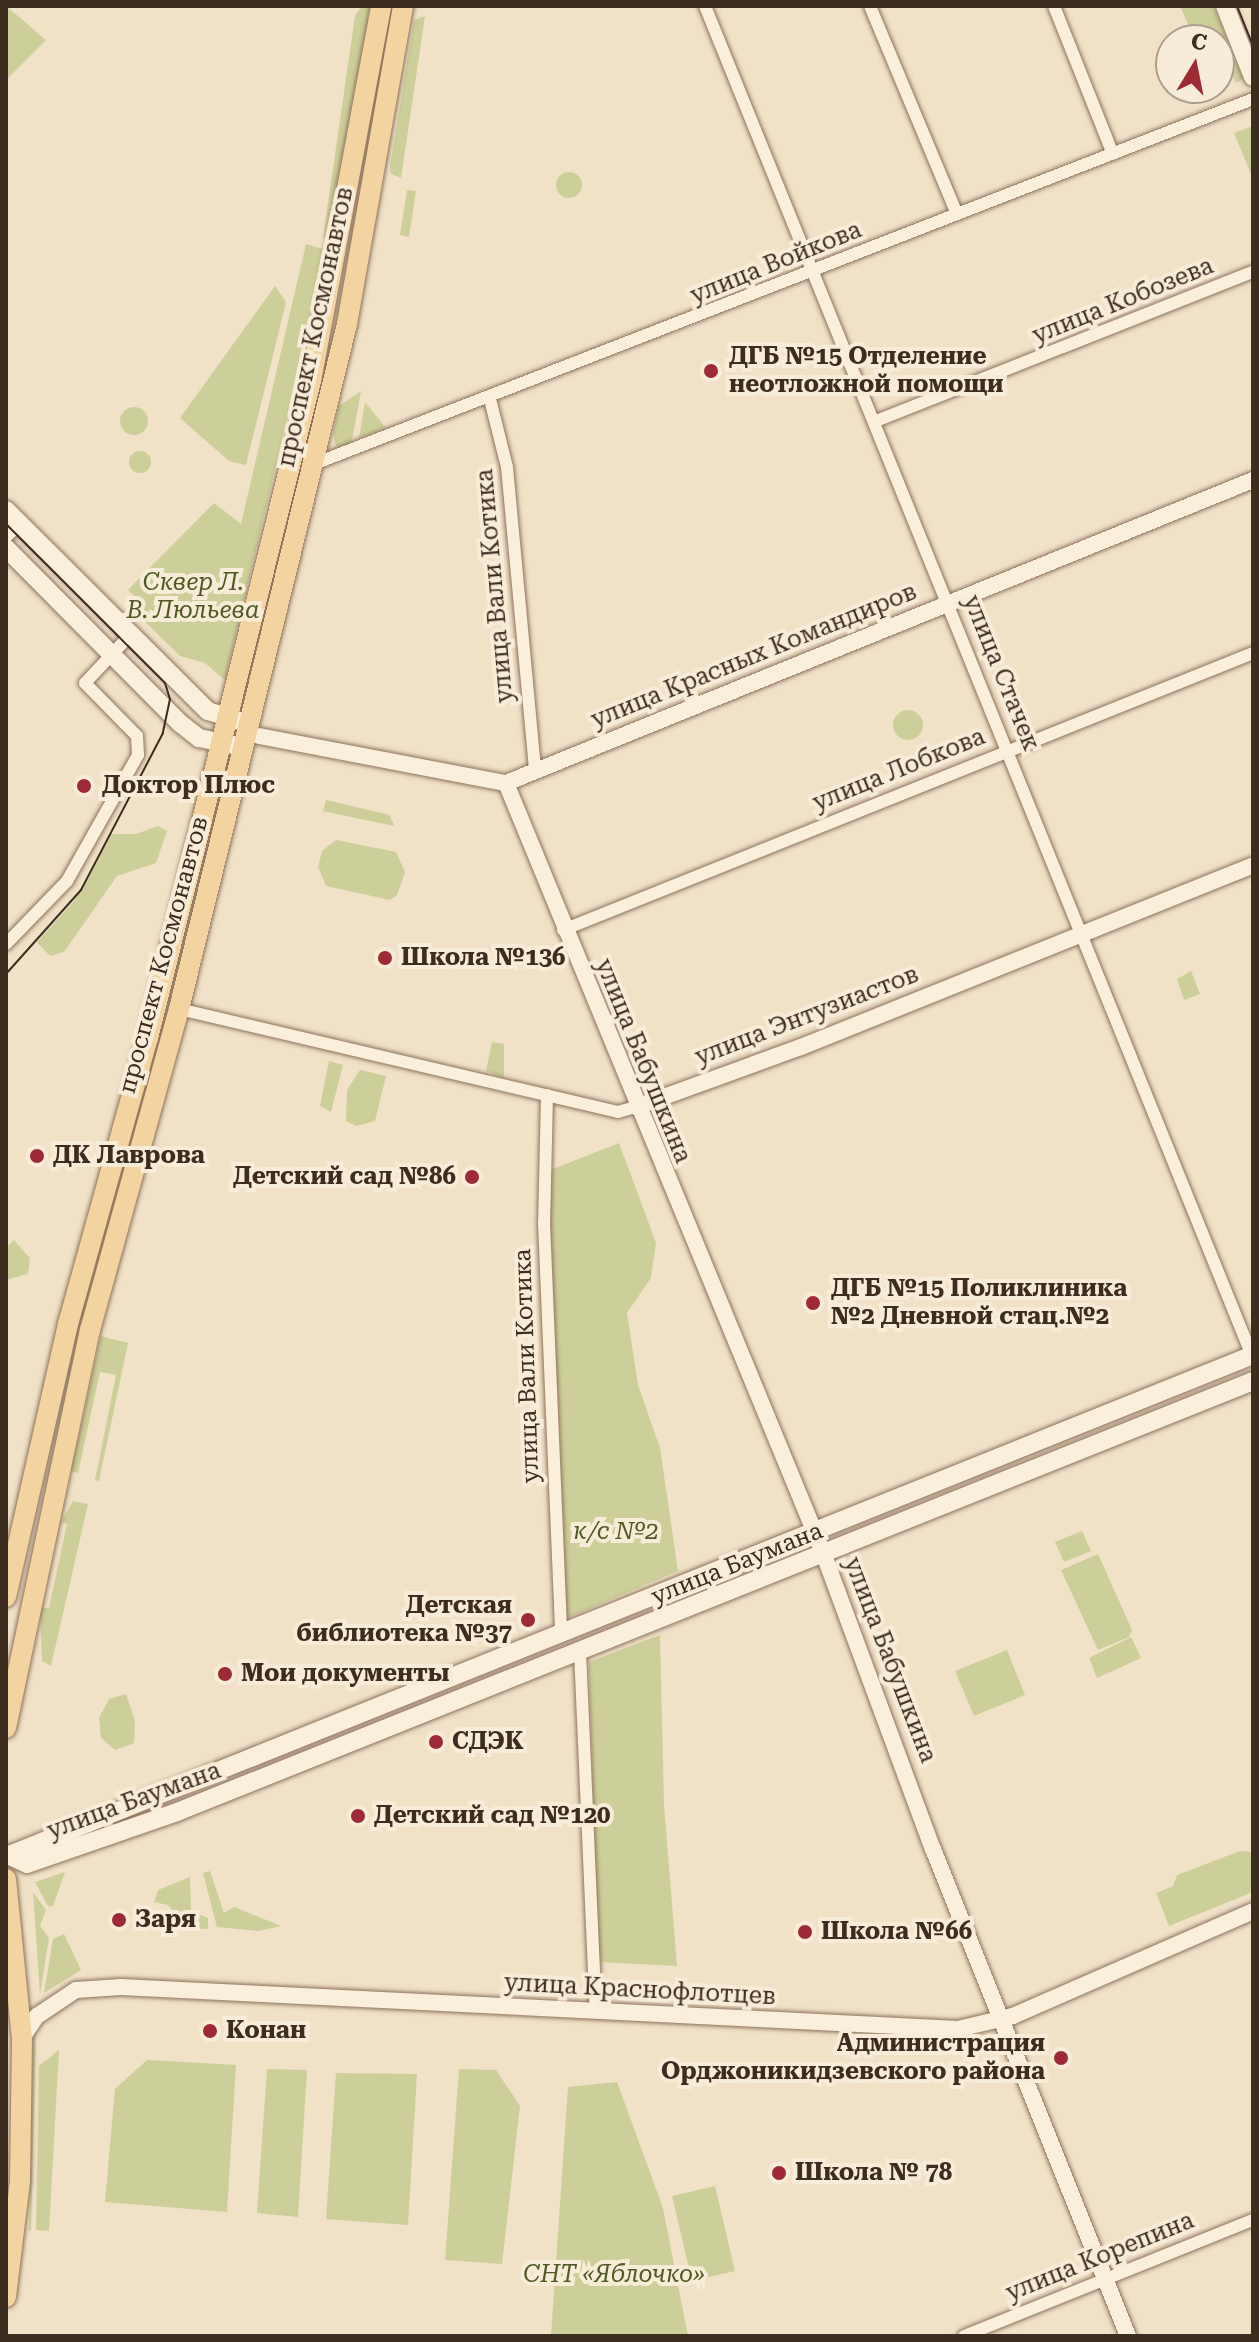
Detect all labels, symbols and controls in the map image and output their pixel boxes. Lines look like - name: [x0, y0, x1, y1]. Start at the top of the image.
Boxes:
- north arrow: [1155, 24, 1235, 104]
- text: С: [1189, 28, 1209, 55]
- street label: проспект Космонавтов: [272, 184, 360, 470]
- street label: улица Войкова: [686, 216, 866, 310]
- street label: улица Кобозева: [1028, 252, 1218, 350]
- place label: ДГБ №15 Отделение неотложной помощи: [729, 343, 1004, 399]
- marker: ДГБ №15 Отделение неотложной помощи: [700, 360, 722, 382]
- street label: улица Вали Котика: [470, 468, 520, 704]
- park label: Сквер Л. В. Люльева: [126, 569, 260, 625]
- street label: улица Красных Командиров: [587, 577, 921, 735]
- street label: улица Стачек: [957, 591, 1045, 755]
- street label: улица Лобкова: [809, 722, 989, 818]
- place label: Доктор Плюс: [102, 772, 275, 800]
- marker: Доктор Плюс: [73, 775, 95, 797]
- street label: проспект Космонавтов: [113, 813, 215, 1097]
- place label: Школа №136: [401, 944, 566, 972]
- marker: Школа №136: [376, 949, 394, 967]
- street label: улица Бабушкина: [589, 955, 697, 1167]
- street label: улица Энтузиастов: [691, 960, 923, 1072]
- place label: ДК Лаврова: [53, 1142, 205, 1170]
- marker: ДК Лаврова: [28, 1147, 46, 1165]
- place label: Детский сад №86: [233, 1163, 456, 1191]
- marker: Детский сад №86: [463, 1168, 481, 1186]
- street label: улица Вали Котика: [509, 1248, 545, 1484]
- place label: ДГБ №15 Поликлиника №2 Дневной стац.№2: [831, 1275, 1127, 1331]
- marker: ДГБ №15 Поликлиника №2 Дневной стац.№2: [802, 1292, 824, 1314]
- street label: улица Баумана: [647, 1516, 827, 1612]
- park label: к/с №2: [573, 1518, 659, 1546]
- street label: улица Бабушкина: [838, 1553, 942, 1767]
- place label: Детская библиотека №37: [296, 1592, 512, 1648]
- marker: Детская библиотека №37: [519, 1611, 537, 1629]
- place label: Мои документы: [241, 1660, 449, 1688]
- marker: Мои документы: [216, 1665, 234, 1683]
- place label: СДЭК: [452, 1728, 524, 1756]
- marker: СДЭК: [427, 1733, 445, 1751]
- street label: улица Баумана: [43, 1756, 225, 1846]
- place label: Детский сад №120: [374, 1802, 611, 1830]
- marker: Детский сад №120: [349, 1807, 367, 1825]
- place label: Заря: [135, 1906, 196, 1934]
- marker: Заря: [110, 1911, 128, 1929]
- place label: Школа №66: [821, 1918, 972, 1946]
- marker: Школа №66: [796, 1923, 814, 1941]
- street label: улица Краснофлотцев: [503, 1969, 777, 2011]
- place label: Конан: [226, 2017, 306, 2045]
- marker: Конан: [201, 2022, 219, 2040]
- place label: Администрация Орджоникидзевского района: [661, 2030, 1045, 2086]
- marker: Администрация Орджоникидзевского района: [1052, 2049, 1070, 2067]
- place label: Школа № 78: [795, 2159, 952, 2187]
- marker: Школа № 78: [770, 2164, 788, 2182]
- street label: улица Корепина: [1002, 2206, 1198, 2308]
- park label: СНТ «Яблочко»: [523, 2261, 705, 2289]

